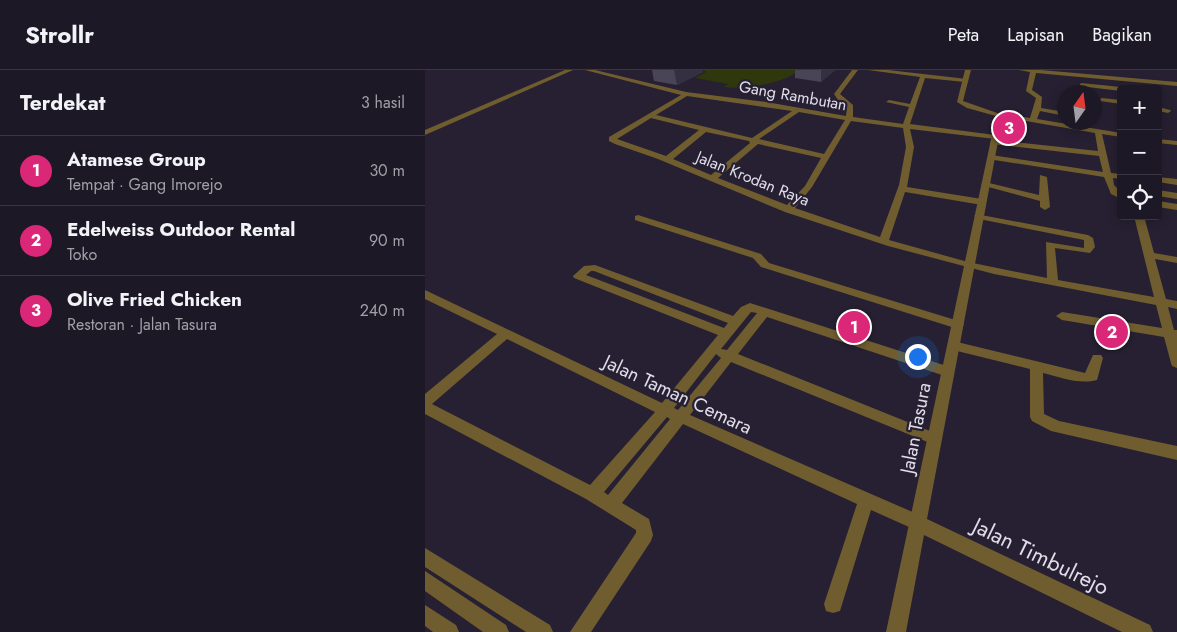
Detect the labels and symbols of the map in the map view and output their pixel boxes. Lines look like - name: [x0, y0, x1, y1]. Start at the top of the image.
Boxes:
- street label: Gang Rambutan: [737, 75, 849, 116]
- north arrow: [1057, 85, 1102, 130]
- pin: 3: [993, 109, 1025, 147]
- street label: Jalan Krodan Raya: [691, 144, 813, 212]
- pin: 1: [838, 308, 870, 346]
- pin: 2: [1096, 313, 1128, 351]
- your location: [905, 344, 931, 370]
- street label: Jalan Taman Cemara: [596, 347, 756, 441]
- street label: Jalan Tasura: [893, 380, 938, 479]
- street label: Jalan Timbulrejo: [965, 508, 1115, 603]

